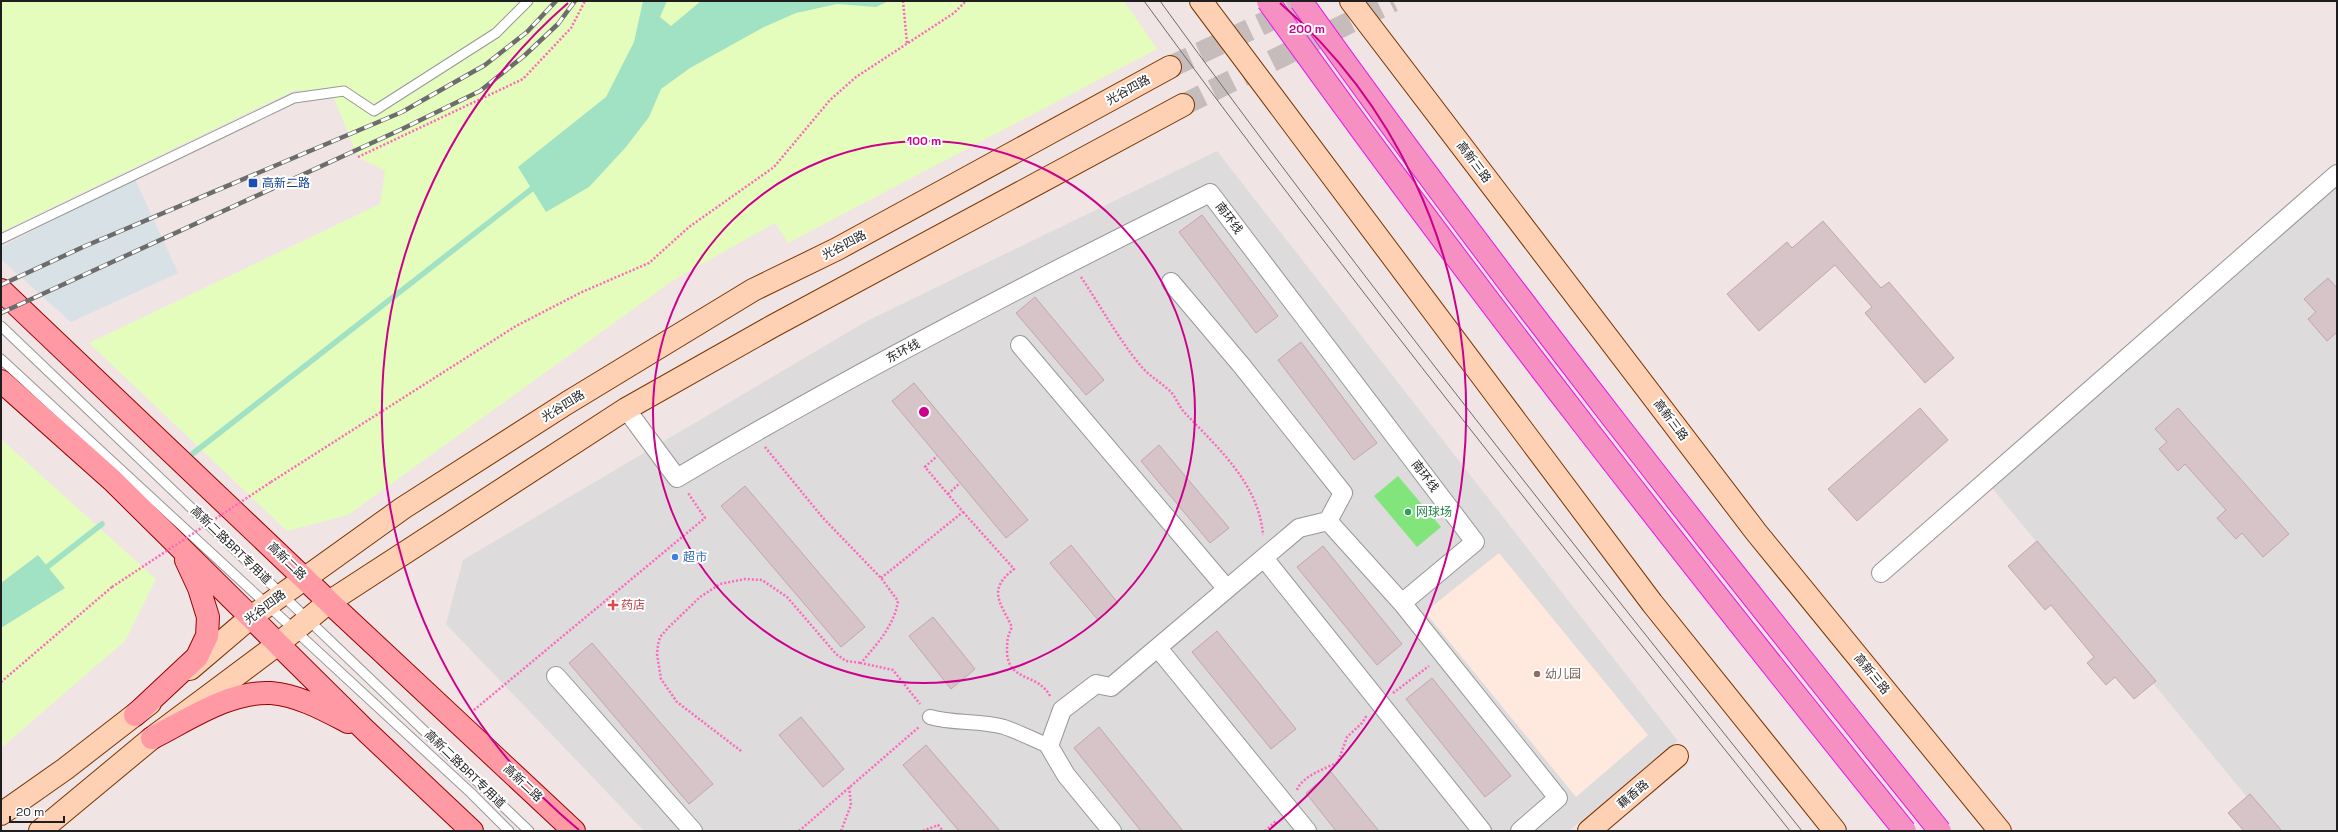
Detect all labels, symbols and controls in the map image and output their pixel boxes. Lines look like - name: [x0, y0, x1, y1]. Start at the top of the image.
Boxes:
- text: 200 m: [1289, 21, 1325, 37]
- street label: 光谷四路: [1103, 71, 1153, 109]
- text: 100 m: [907, 133, 941, 149]
- street label: 高新三路: [1453, 138, 1495, 186]
- place label: 高新二路: [262, 175, 310, 191]
- marker: 高新二路: [247, 177, 259, 189]
- street label: 南环线: [1212, 199, 1246, 237]
- street label: 光谷四路: [819, 227, 869, 263]
- street label: 东环线: [883, 335, 923, 367]
- street label: 光谷四路: [538, 386, 588, 426]
- street label: 高新三路: [1650, 396, 1692, 444]
- centre of rings: [917, 405, 931, 419]
- street label: 南环线: [1408, 457, 1442, 495]
- street label: 高新二路BRT专用道: [187, 502, 275, 588]
- place label: 网球场: [1416, 504, 1452, 520]
- marker: 网球场: [1403, 507, 1413, 517]
- street label: 高新二路: [264, 539, 310, 583]
- place label: 超市: [683, 549, 707, 565]
- marker: 超市: [670, 552, 680, 562]
- street label: 光谷四路: [241, 586, 289, 628]
- place label: 药店: [621, 597, 645, 613]
- marker: 药店: [608, 600, 618, 610]
- street label: 高新三路: [1851, 650, 1893, 698]
- place label: 幼儿园: [1545, 666, 1581, 682]
- marker: 幼儿园: [1532, 669, 1542, 679]
- street label: 高新二路BRT专用道: [421, 726, 509, 812]
- street label: 高新二路: [500, 761, 546, 805]
- street label: 藕香路: [1614, 776, 1652, 812]
- scale bar: [10, 798, 64, 824]
- text: 20 m: [16, 804, 44, 820]

